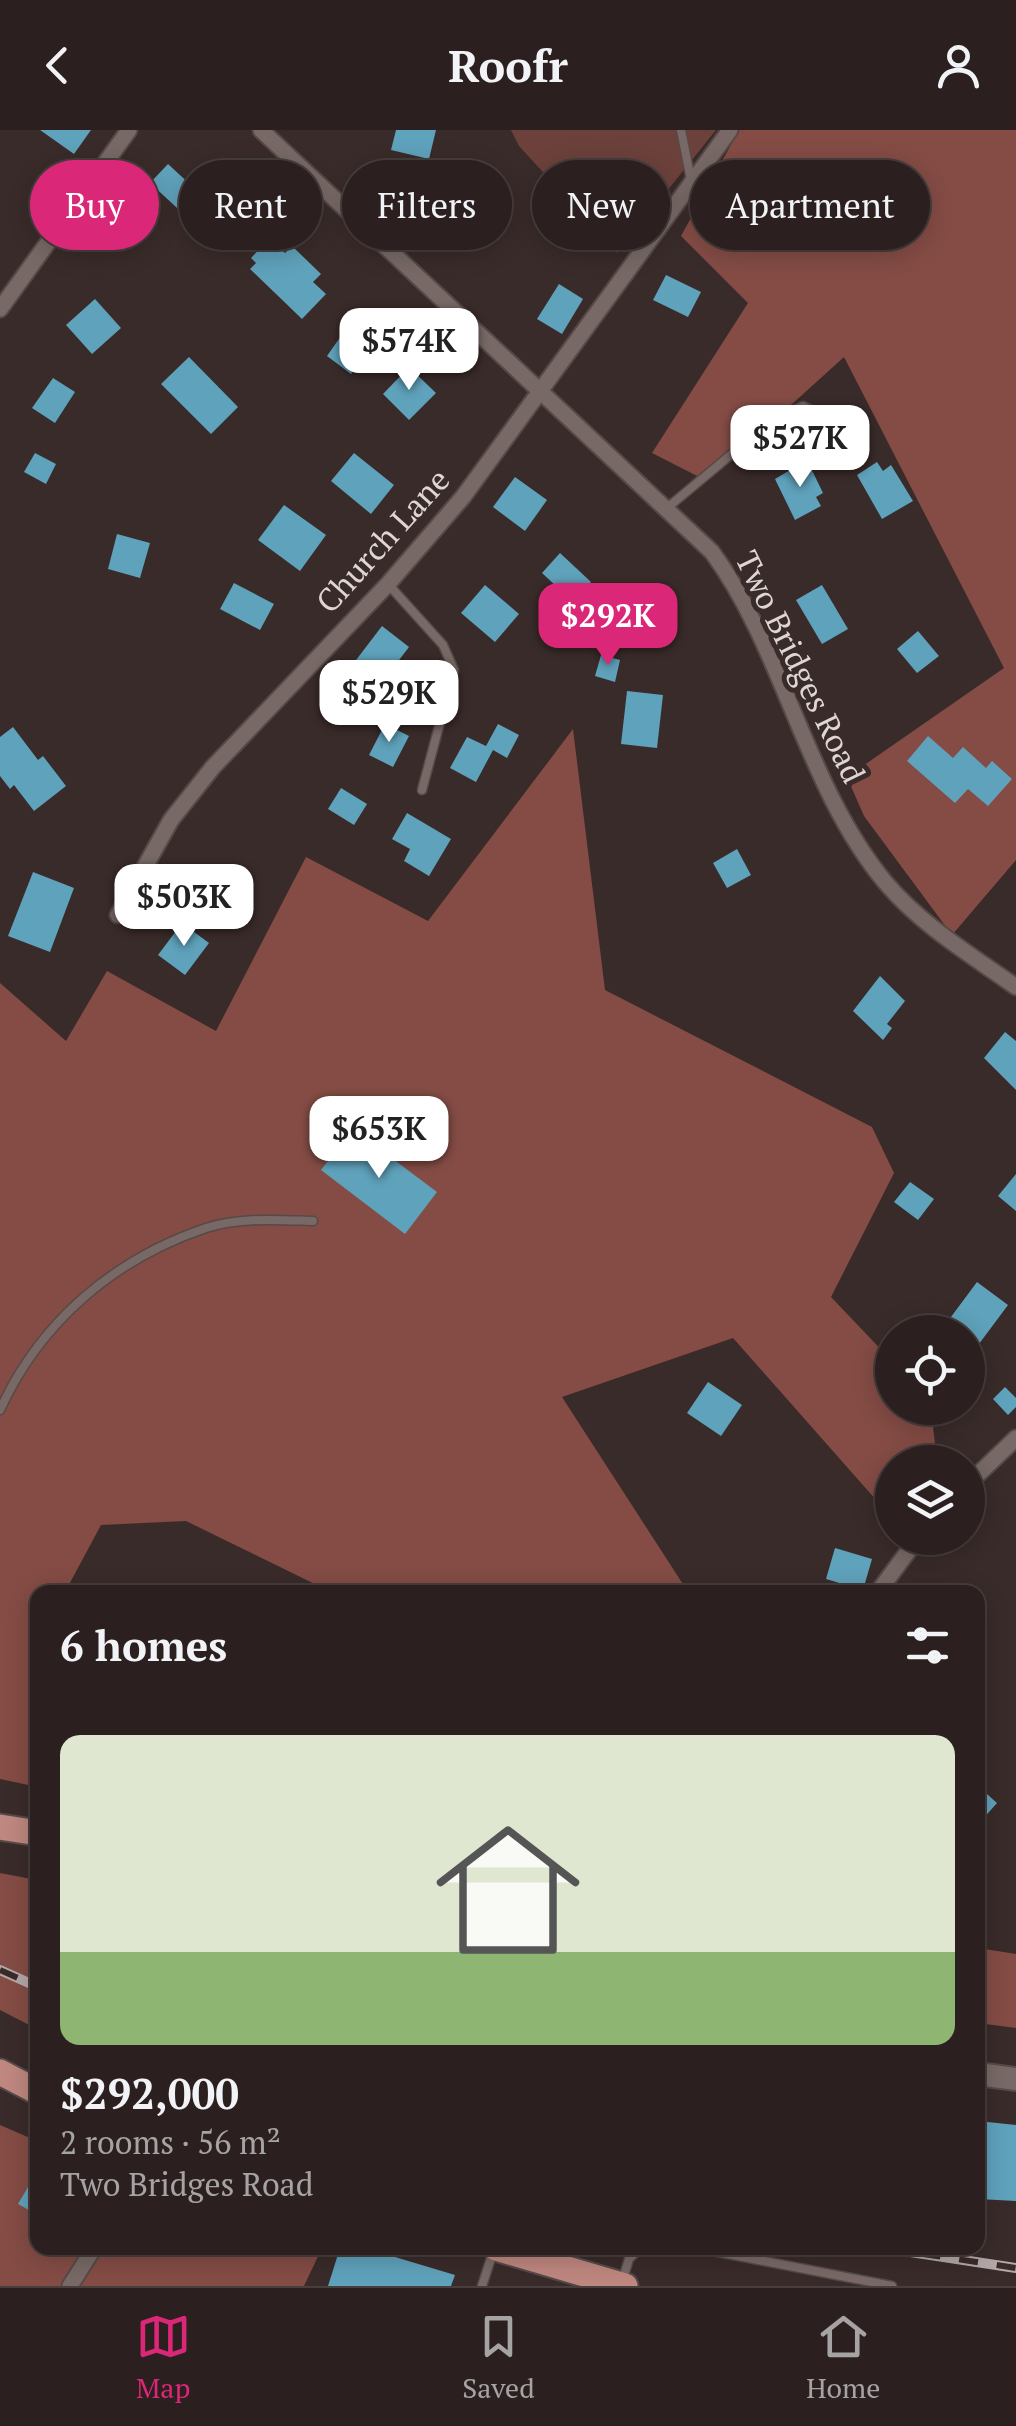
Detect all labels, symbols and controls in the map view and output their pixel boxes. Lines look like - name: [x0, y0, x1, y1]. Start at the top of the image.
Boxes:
- text: Roofr: [448, 35, 568, 95]
- icon: back: [30, 38, 85, 93]
- icon: person: [931, 38, 986, 93]
- chip: Buy: [30, 160, 159, 250]
- chip: Rent: [179, 160, 322, 250]
- chip: Filters: [342, 160, 512, 250]
- chip: New: [532, 160, 670, 250]
- chip: Apartment: [690, 160, 930, 250]
- pin: $574K: [339, 308, 479, 393]
- text: $574K: [361, 319, 457, 361]
- pin: $527K: [730, 405, 870, 490]
- text: $527K: [752, 416, 848, 458]
- street label: Church Lane: [306, 459, 458, 621]
- street label: Two Bridges Road: [726, 543, 875, 790]
- pin: $292K: [538, 583, 678, 668]
- text: $292K: [560, 594, 656, 636]
- pin: $529K: [319, 660, 459, 745]
- text: $529K: [341, 671, 437, 713]
- pin: $503K: [114, 864, 254, 949]
- text: $503K: [136, 875, 232, 917]
- pin: $653K: [309, 1096, 449, 1181]
- text: $653K: [331, 1107, 427, 1149]
- map controls: [875, 1315, 985, 1555]
- button: locate: [875, 1315, 985, 1425]
- button: layers: [875, 1445, 985, 1555]
- text: 6 homes: [60, 1617, 227, 1673]
- icon: filters: [900, 1618, 955, 1673]
- icon: home: [418, 1800, 598, 1980]
- text: $292,000: [60, 2065, 239, 2121]
- text: 2 rooms · 56 m²: [60, 2121, 281, 2163]
- text: Two Bridges Road: [60, 2163, 314, 2205]
- tab: Map: [136, 2309, 191, 2406]
- tab: Saved: [462, 2309, 535, 2406]
- tab: Home: [806, 2309, 880, 2406]

